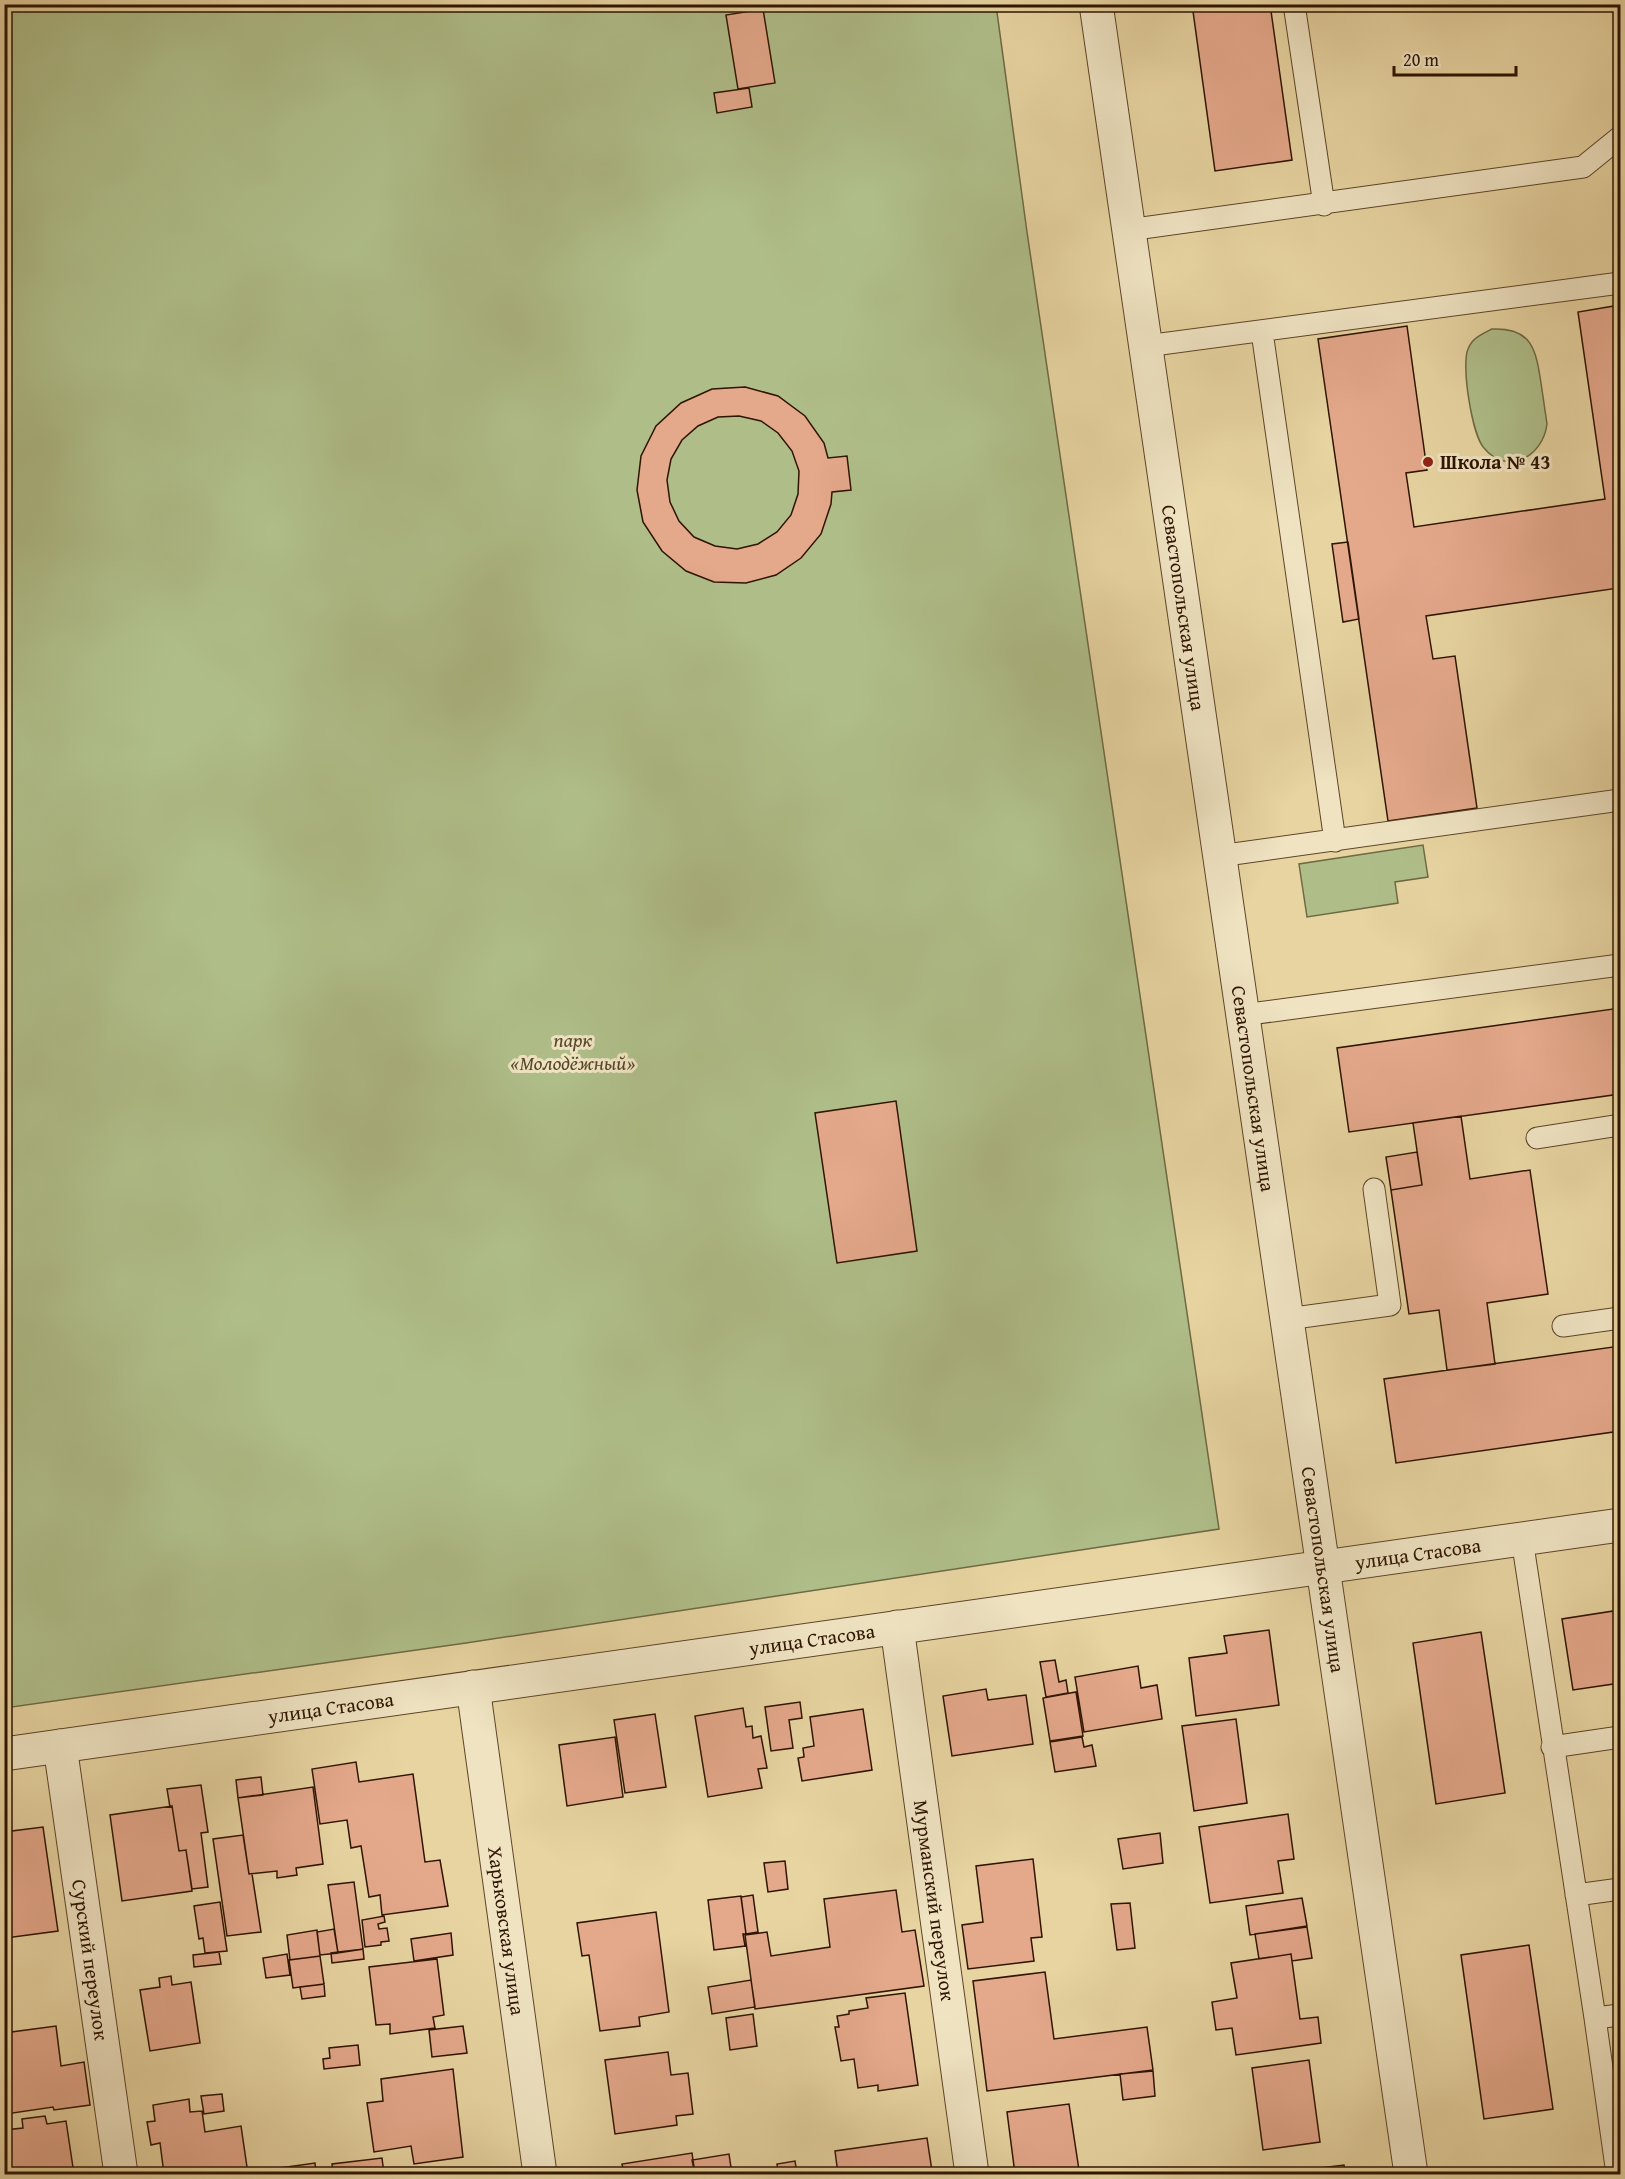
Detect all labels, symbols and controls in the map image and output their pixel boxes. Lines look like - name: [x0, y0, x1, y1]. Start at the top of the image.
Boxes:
- scale bar: [1394, 39, 1516, 77]
- text: 20 m: [1403, 46, 1439, 73]
- place label: Школа № 43: [1440, 447, 1551, 476]
- marker: Школа № 43: [1421, 455, 1435, 469]
- street label: Севастопольская улица: [1155, 503, 1213, 713]
- street label: Севастопольская улица: [1225, 984, 1283, 1194]
- park label: парк «Молодёжный»: [511, 1025, 635, 1077]
- street label: Севастопольская улица: [1294, 1465, 1353, 1675]
- street label: улица Стасова: [1352, 1530, 1483, 1577]
- street label: улица Стасова: [746, 1616, 877, 1662]
- street label: улица Стасова: [265, 1684, 396, 1731]
- street label: Мурманский переулок: [907, 1798, 963, 2003]
- street label: Харьковская улица: [481, 1844, 533, 2017]
- street label: Сурский переулок: [65, 1877, 117, 2043]

